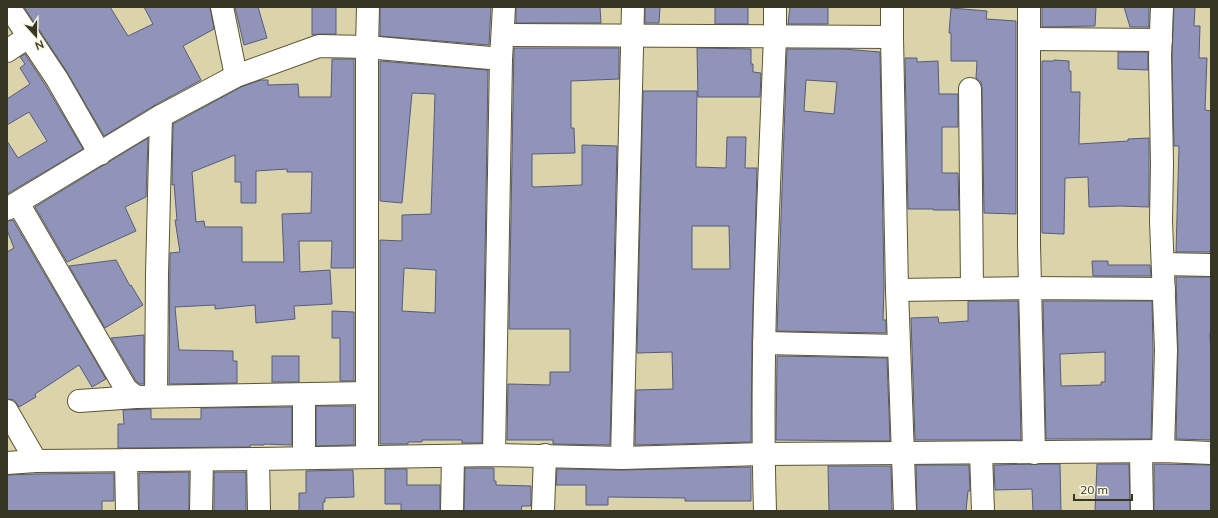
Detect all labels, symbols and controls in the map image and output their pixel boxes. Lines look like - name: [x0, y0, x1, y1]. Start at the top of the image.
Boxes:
- north arrow: [16, 16, 56, 56]
- text: N: [33, 37, 46, 53]
- scale bar: [1074, 476, 1132, 502]
- text: 20 m: [1080, 482, 1108, 497]

